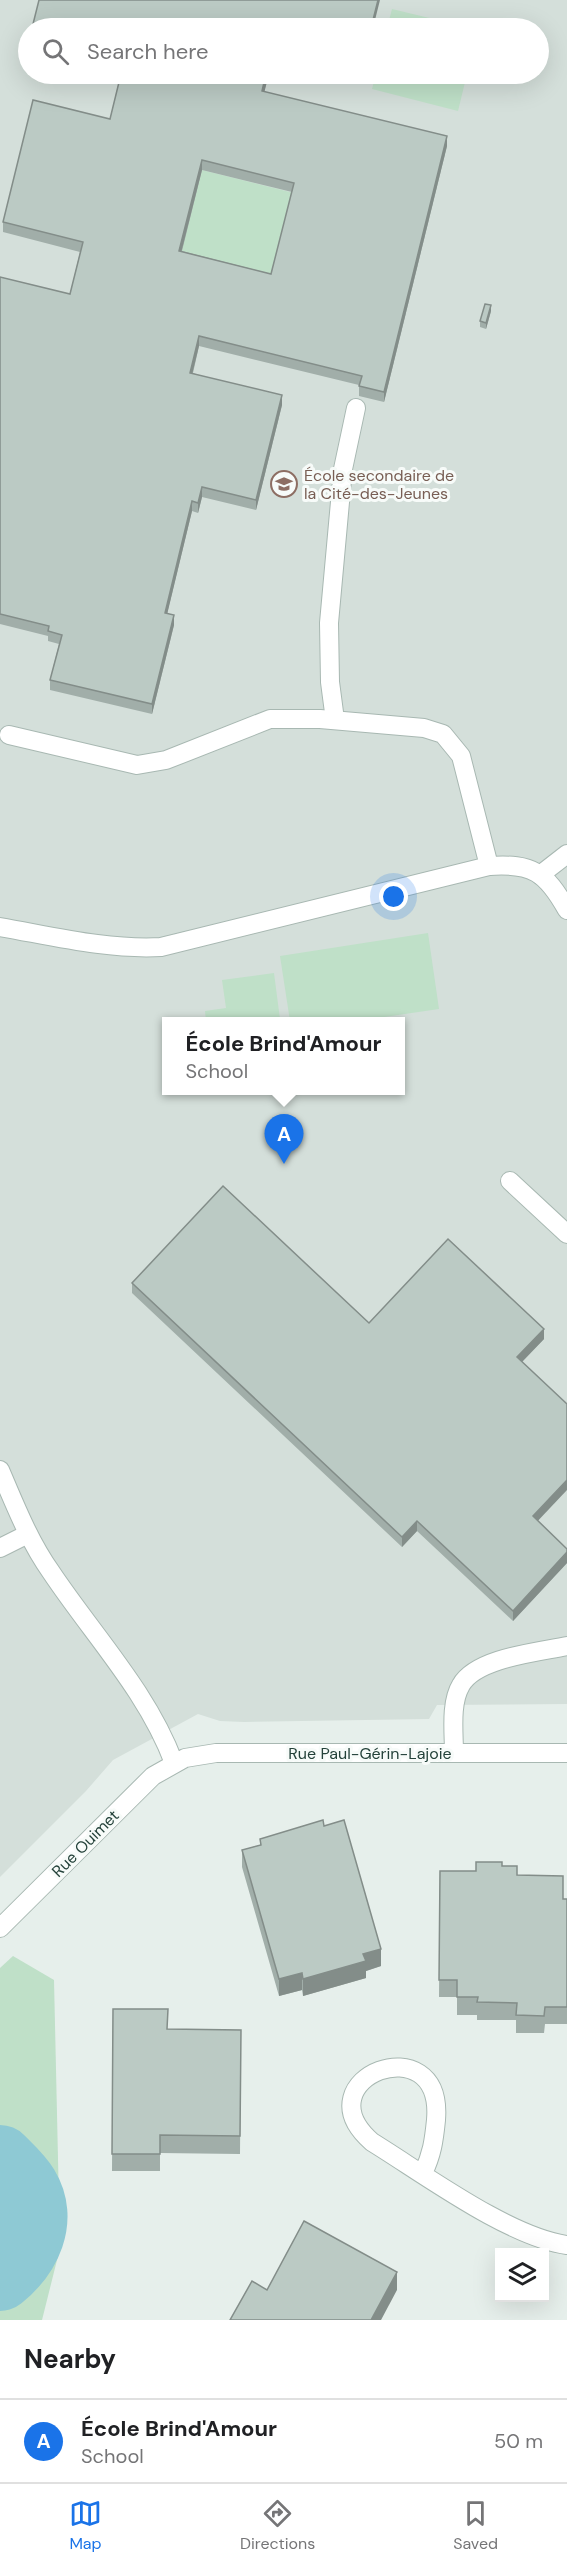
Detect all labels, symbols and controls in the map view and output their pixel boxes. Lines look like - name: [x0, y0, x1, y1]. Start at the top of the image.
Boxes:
- search box: [18, 18, 549, 84]
- icon: search: [39, 35, 72, 68]
- text: Search here: [87, 37, 208, 66]
- place label: École secondaire de la Cité-des-Jeunes: [304, 465, 454, 504]
- school or university icon: École secondaire de la Cité-des-Jeunes: [269, 469, 299, 499]
- your location: [379, 882, 408, 911]
- popup: [162, 1017, 405, 1095]
- text: École Brind'Amour: [185, 1029, 382, 1058]
- text: School: [185, 1058, 248, 1084]
- pin: A: [264, 1114, 304, 1164]
- street label: Rue Paul-Gérin-Lajoie: [288, 1743, 452, 1764]
- street label: Rue Ouimet: [47, 1805, 123, 1881]
- map controls: [495, 2248, 549, 2302]
- button: layers: [495, 2248, 549, 2302]
- text: Nearby: [24, 2342, 116, 2376]
- text: École Brind'Amour: [81, 2414, 277, 2443]
- text: A: [36, 2428, 51, 2454]
- text: 50 m: [494, 2428, 543, 2454]
- text: School: [81, 2443, 144, 2469]
- tab: Map: [69, 2497, 102, 2554]
- tab: Directions: [240, 2497, 315, 2554]
- tab: Saved: [453, 2497, 498, 2554]

